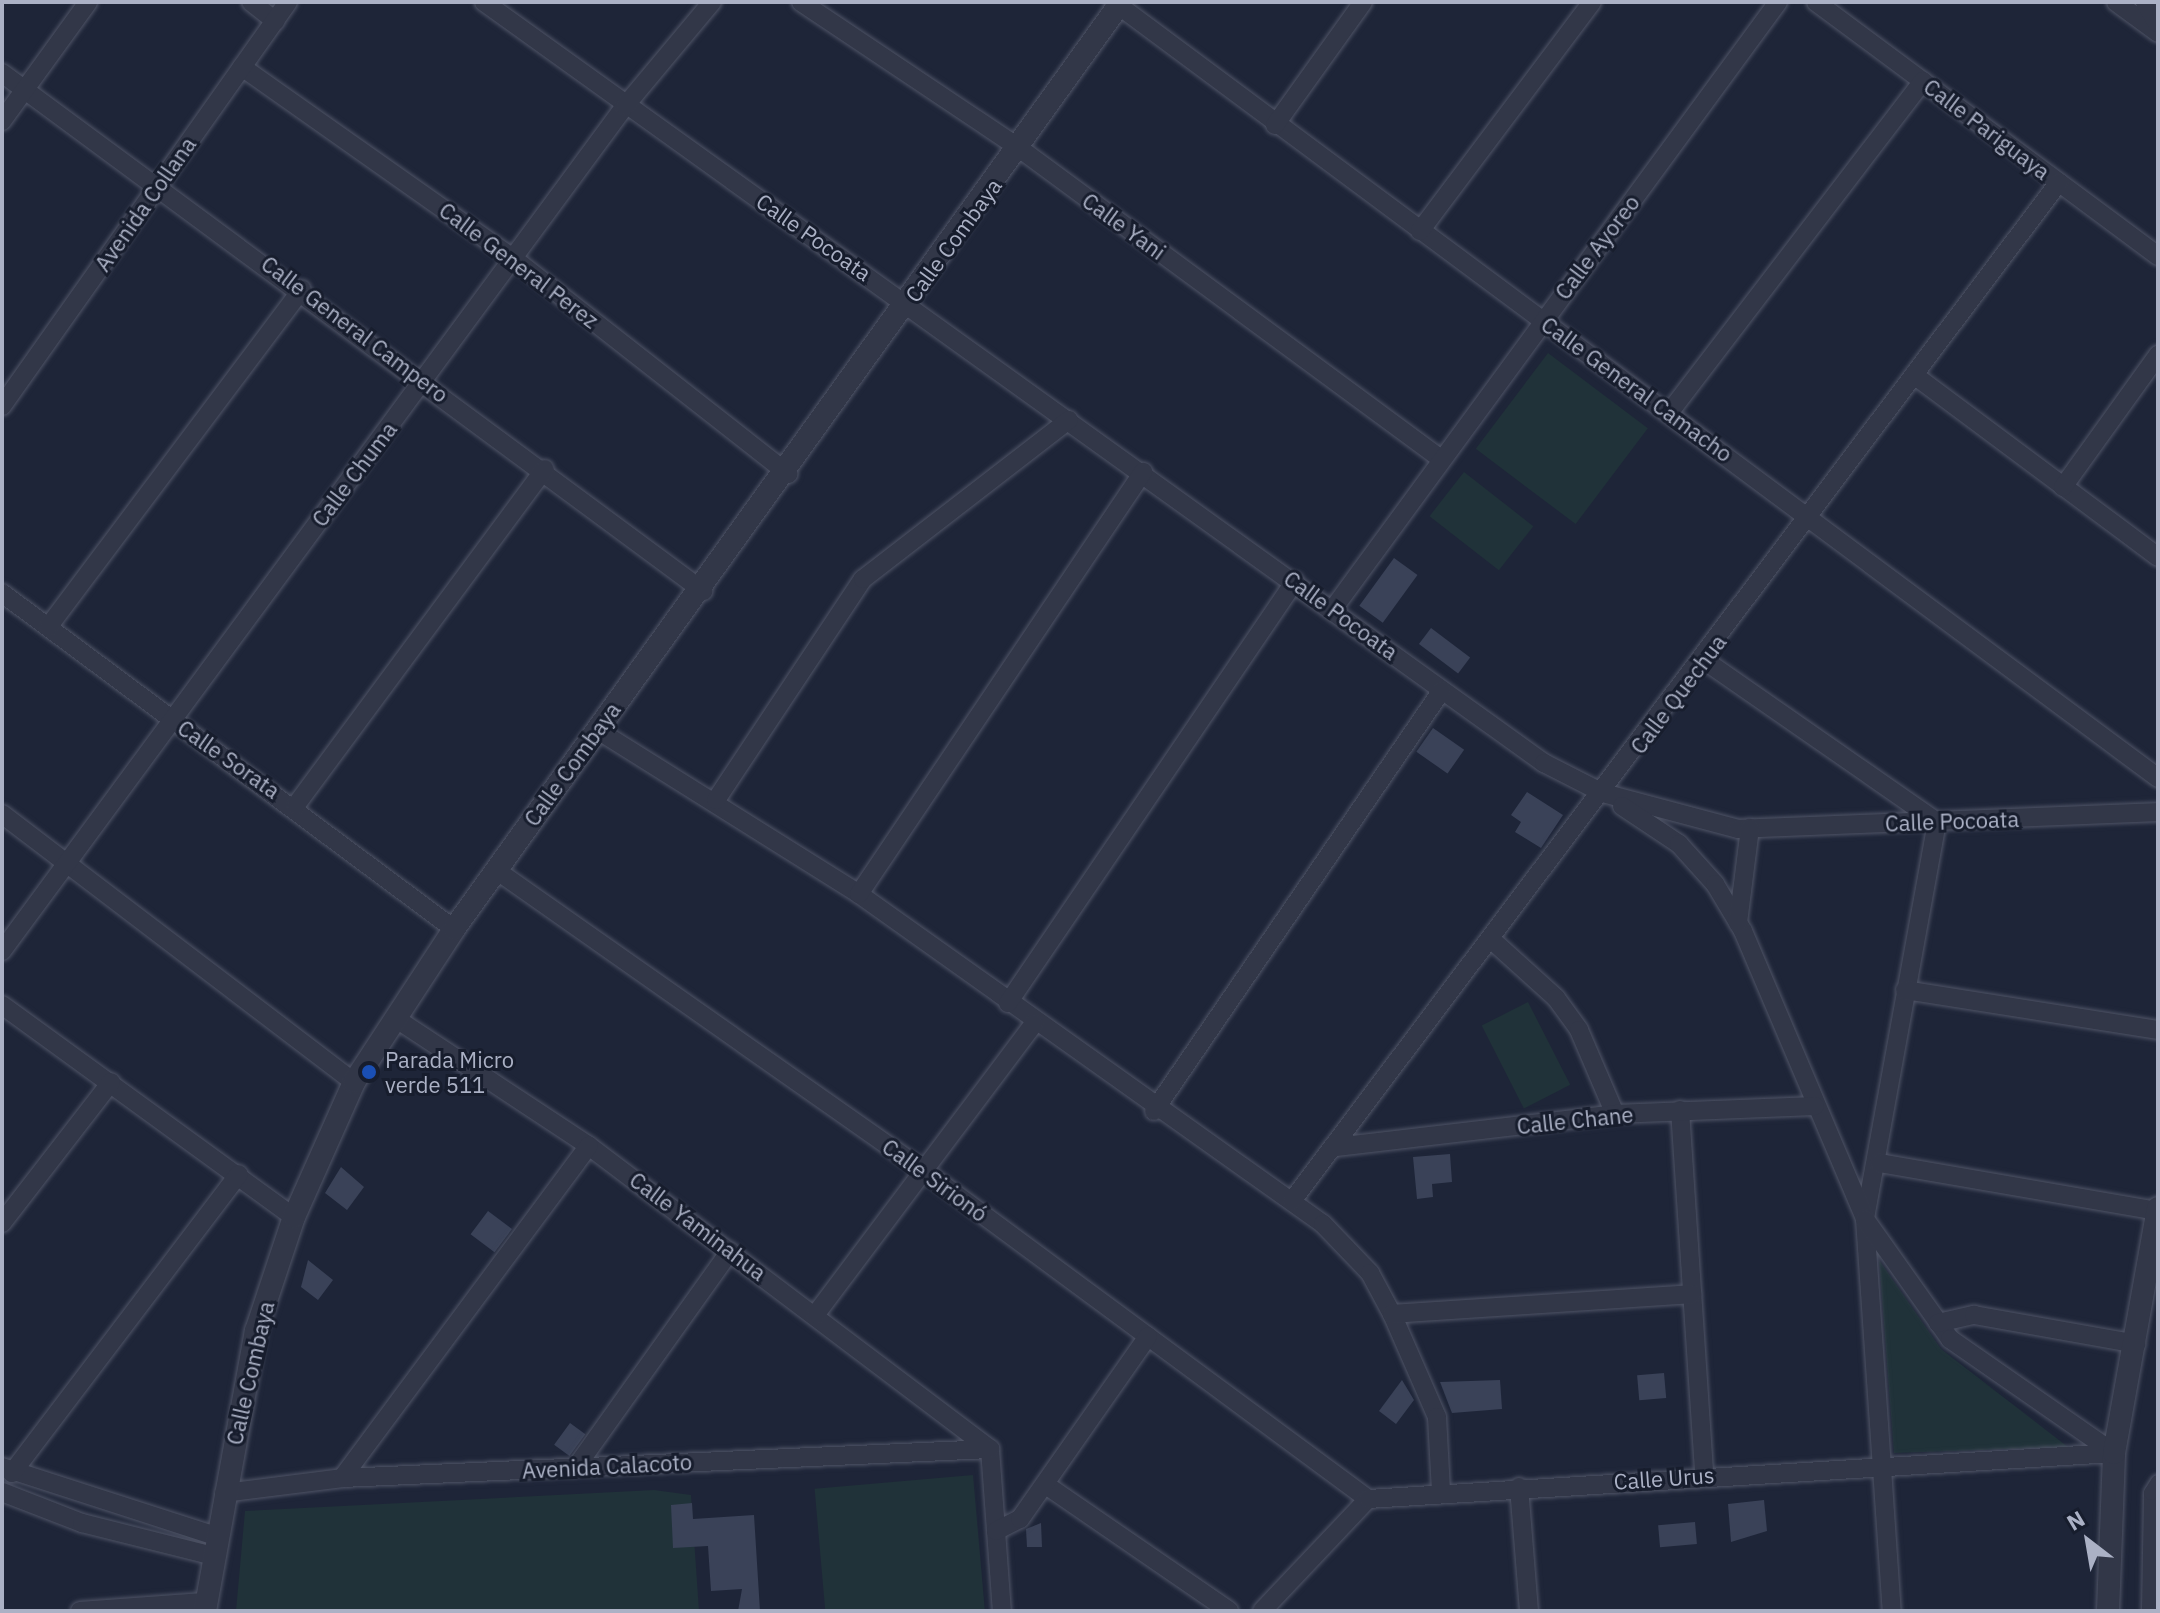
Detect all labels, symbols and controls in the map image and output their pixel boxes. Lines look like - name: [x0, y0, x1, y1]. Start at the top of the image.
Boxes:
- street label: Calle Pariguaya: [1919, 73, 2055, 185]
- street label: Avenida Collana: [89, 132, 201, 276]
- street label: Calle Combaya: [899, 173, 1007, 307]
- street label: Calle Yani: [1077, 187, 1171, 265]
- street label: Calle Pocoata: [751, 188, 877, 286]
- street label: Calle Ayoreo: [1549, 190, 1645, 304]
- street label: Calle General Perez: [434, 197, 604, 333]
- street label: Calle General Campero: [256, 250, 454, 408]
- street label: Calle General Camacho: [1536, 311, 1738, 467]
- street label: Calle Chuma: [306, 416, 402, 532]
- street label: Calle Pocoata: [1279, 565, 1403, 665]
- street label: Calle Quechua: [1625, 629, 1731, 759]
- street label: Calle Combaya: [518, 697, 626, 831]
- street label: Calle Sorata: [173, 714, 285, 804]
- street label: Calle Pocoata: [1884, 805, 2020, 837]
- place label: Parada Micro verde 511: [385, 1046, 514, 1098]
- marker: Parada Micro verde 511: [360, 1063, 378, 1081]
- street label: Calle Chane: [1515, 1101, 1635, 1139]
- street label: Calle Sirionó: [877, 1133, 993, 1227]
- street label: Calle Yaminahua: [625, 1166, 771, 1286]
- street label: Calle Combaya: [221, 1299, 279, 1447]
- street label: Avenida Calacoto: [521, 1448, 693, 1484]
- street label: Calle Urus: [1613, 1461, 1715, 1495]
- north arrow: [2048, 1501, 2128, 1581]
- text: N: [2061, 1503, 2090, 1537]

